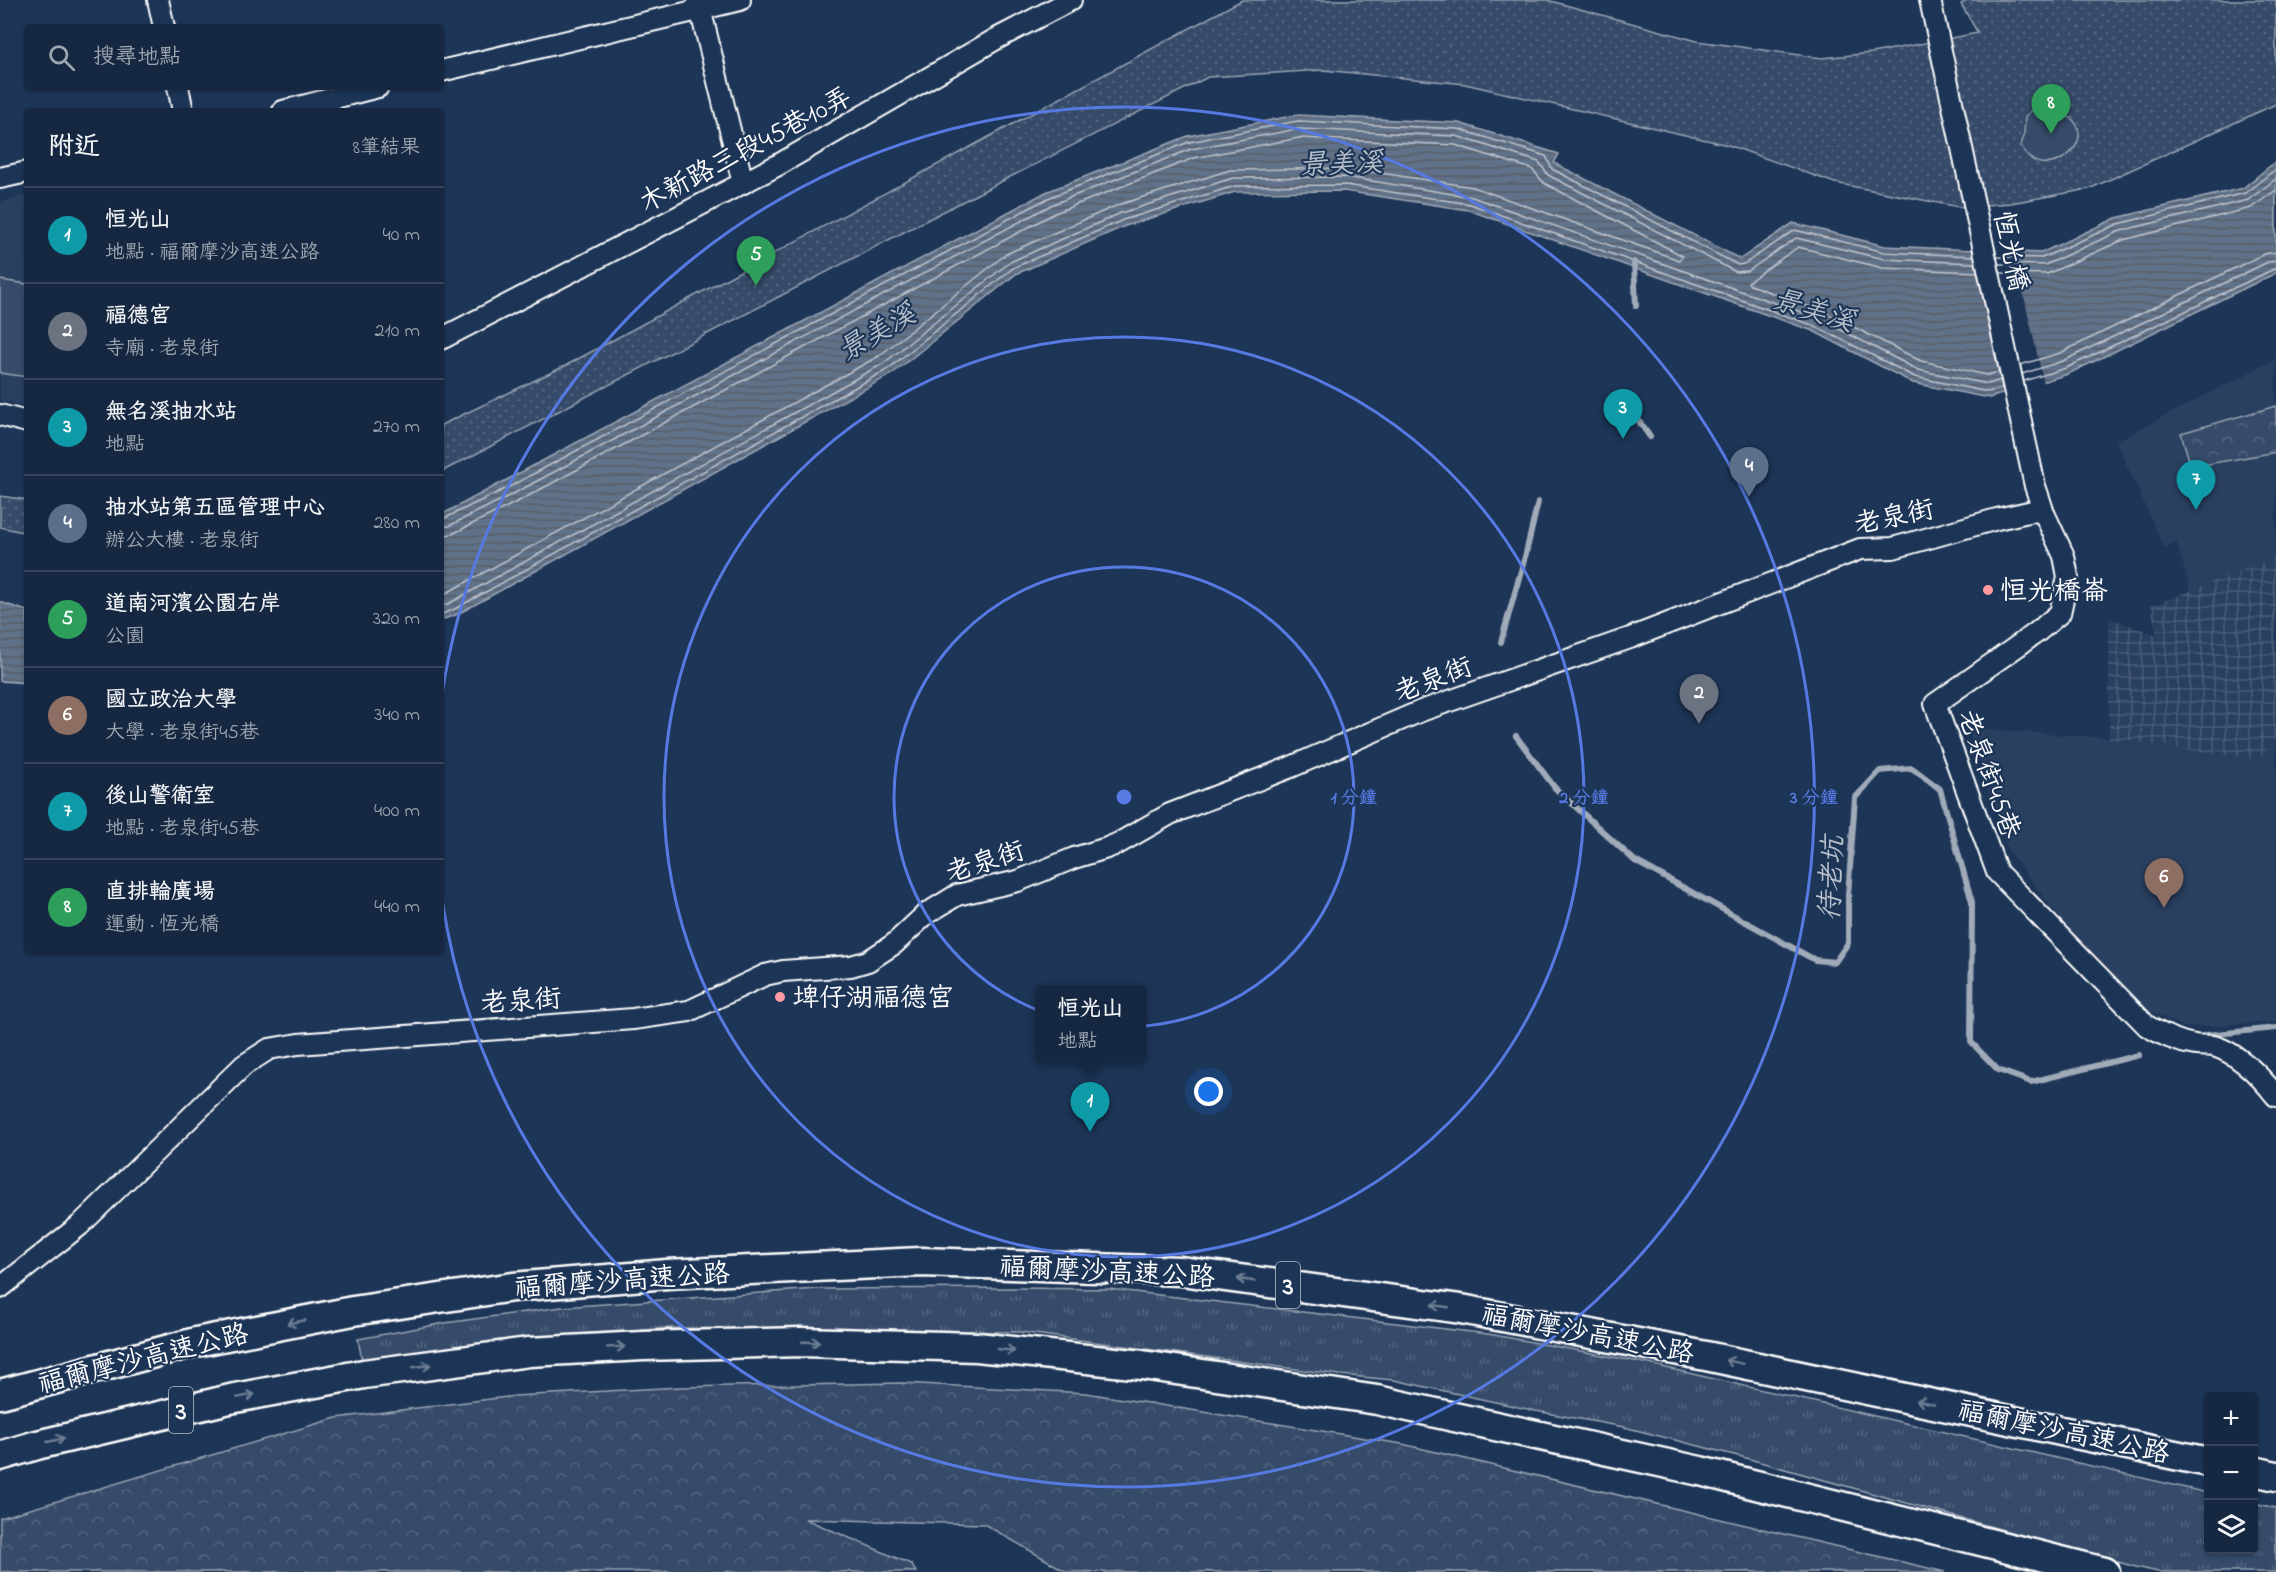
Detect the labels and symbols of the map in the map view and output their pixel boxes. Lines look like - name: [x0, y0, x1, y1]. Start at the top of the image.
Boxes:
- street label: 木新路三段45巷10弄: [633, 79, 859, 224]
- pin: 8: [2032, 84, 2070, 134]
- water label: 景美溪: [1298, 143, 1386, 187]
- street label: 恆光橋: [1982, 208, 2037, 295]
- pin: 5: [736, 236, 776, 286]
- water label: 景美溪: [1767, 280, 1861, 345]
- water label: 景美溪: [831, 294, 926, 373]
- pin: 3: [1604, 390, 1642, 439]
- pin: 4: [1730, 448, 1768, 497]
- pin: 7: [2176, 460, 2216, 510]
- street label: 老泉街: [1851, 491, 1938, 546]
- place label: 恒光橋崙: [2000, 573, 2108, 612]
- marker: 恒光橋崙: [1981, 583, 1995, 597]
- street label: 老泉街: [1389, 649, 1479, 714]
- pin: 2: [1680, 674, 1718, 724]
- street label: 老泉街45巷: [1946, 705, 2029, 845]
- text: 1 分鐘: [1331, 786, 1377, 812]
- text: 2 分鐘: [1558, 786, 1609, 812]
- text: 3 分鐘: [1789, 786, 1838, 812]
- centre of rings: [1114, 787, 1134, 807]
- street label: 老泉街: [941, 832, 1030, 894]
- water label: 待老坑: [1811, 832, 1856, 921]
- pin: 6: [2144, 858, 2184, 908]
- street label: 老泉街: [479, 980, 563, 1025]
- place label: 埤仔湖福德宮: [792, 980, 954, 1019]
- marker: 埤仔湖福德宮: [773, 990, 787, 1004]
- your location: [1194, 1077, 1223, 1106]
- pin: 1: [1070, 1082, 1110, 1132]
- street label: 福爾摩沙高速公路: [998, 1248, 1216, 1299]
- street label: 福爾摩沙高速公路: [513, 1256, 731, 1309]
- road number: 3: [1276, 1262, 1300, 1308]
- one-way arrow: [1237, 1274, 1257, 1285]
- street label: 福爾摩沙高速公路: [1478, 1296, 1697, 1375]
- one-way arrow: [1430, 1301, 1450, 1312]
- street label: 福爾摩沙高速公路: [34, 1315, 253, 1405]
- one-way arrow: [287, 1317, 306, 1328]
- one-way arrow: [801, 1336, 821, 1348]
- one-way arrow: [606, 1341, 626, 1352]
- one-way arrow: [995, 1345, 1015, 1356]
- one-way arrow: [1725, 1355, 1744, 1367]
- one-way arrow: [412, 1361, 432, 1372]
- road number: 3: [169, 1387, 193, 1433]
- one-way arrow: [236, 1390, 256, 1401]
- street label: 福爾摩沙高速公路: [1954, 1392, 2173, 1475]
- one-way arrow: [1916, 1396, 1936, 1407]
- one-way arrow: [46, 1434, 66, 1445]

